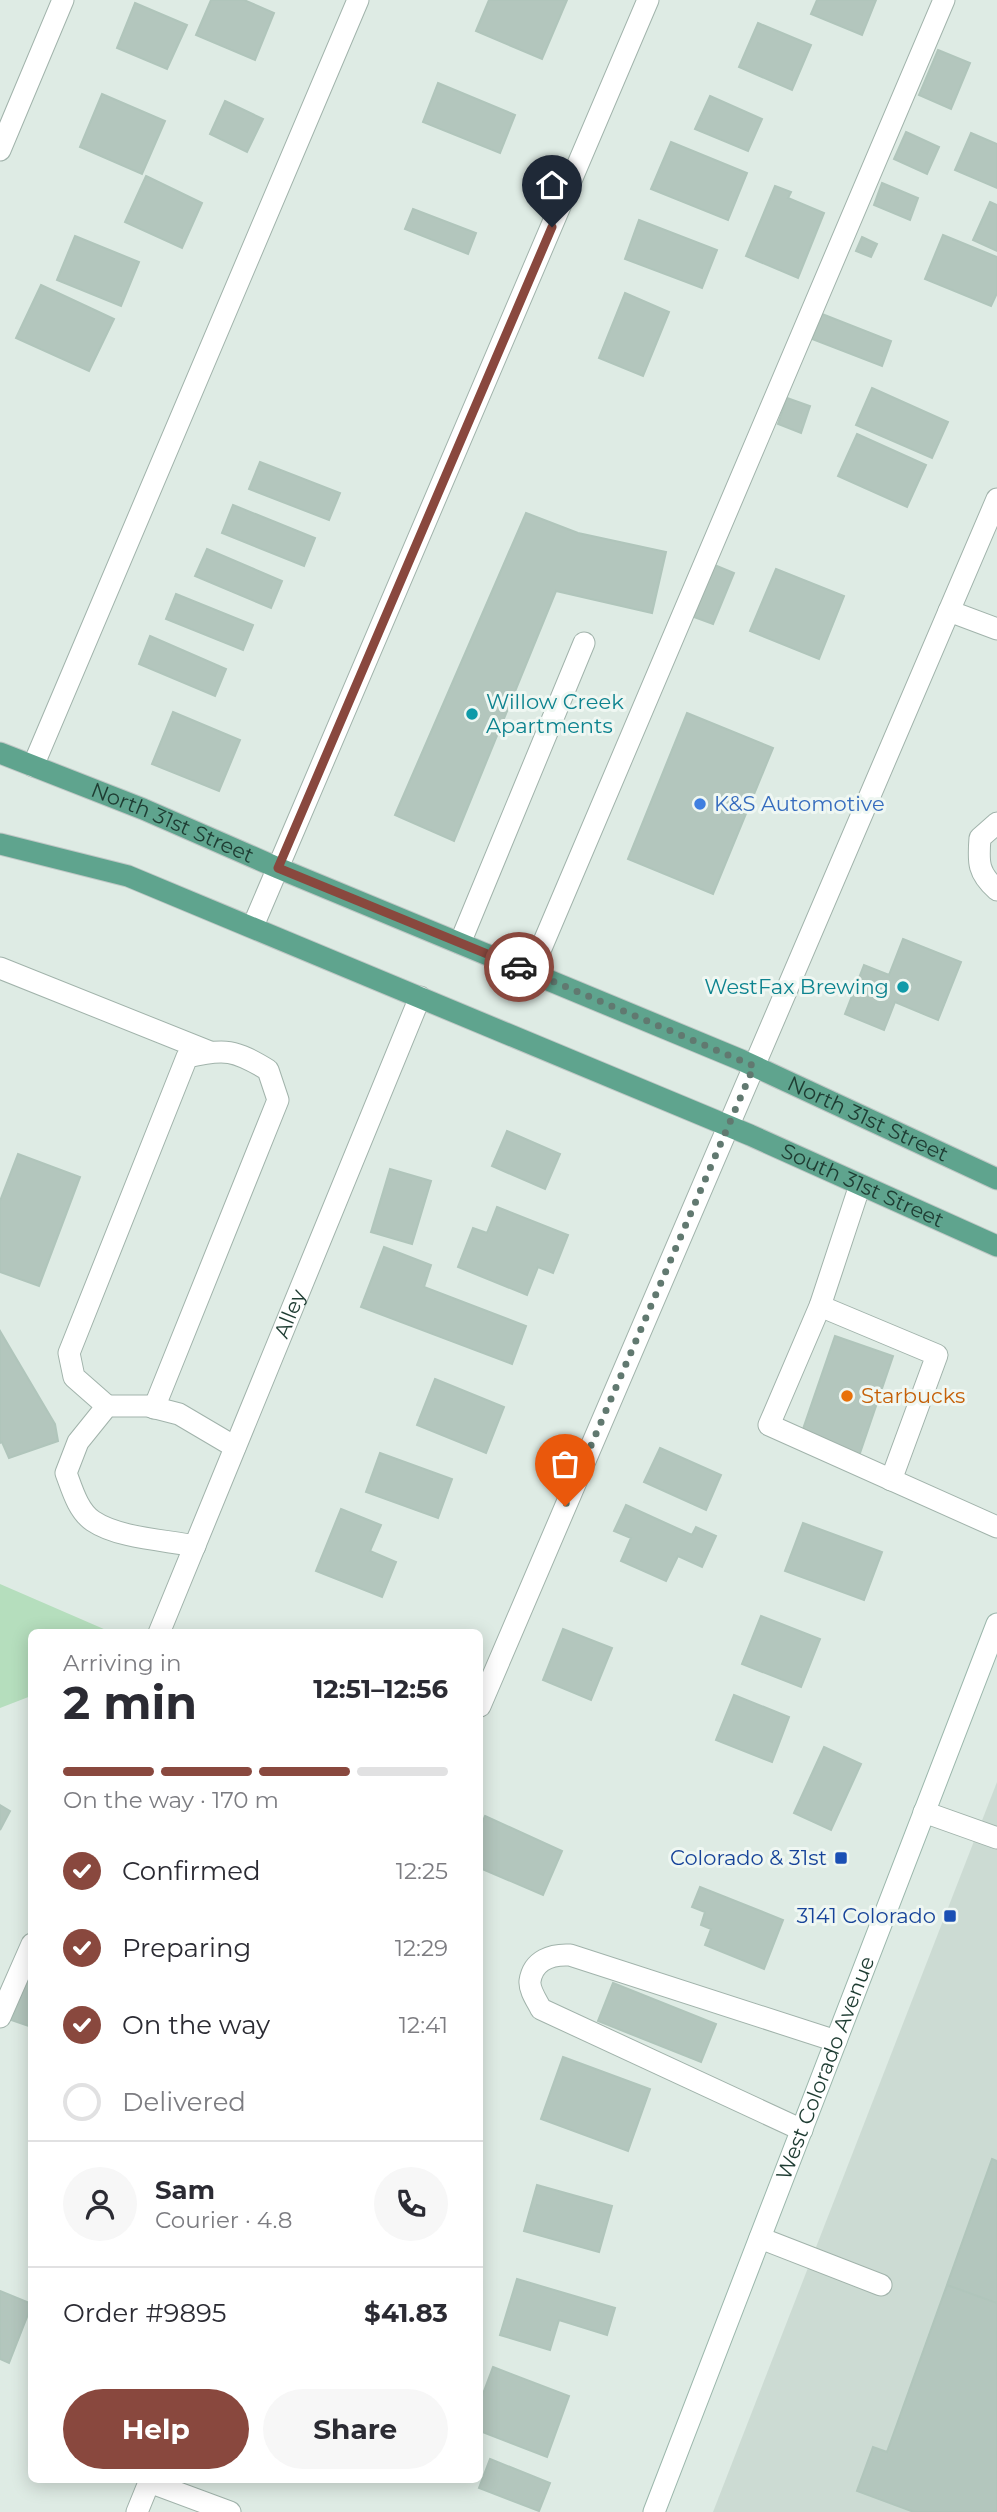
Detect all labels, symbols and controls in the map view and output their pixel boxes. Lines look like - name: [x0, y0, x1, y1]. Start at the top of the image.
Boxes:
- pin: [522, 155, 582, 227]
- icon: home: [533, 166, 571, 204]
- place label: Willow Creek Apartments: [486, 689, 624, 738]
- marker: Willow Creek Apartments: [464, 706, 480, 722]
- street label: North 31st Street: [88, 777, 258, 868]
- place label: K&S Automotive: [714, 791, 885, 816]
- marker: K&S Automotive: [692, 796, 708, 812]
- courier: [484, 932, 554, 1002]
- icon: car: [500, 948, 538, 986]
- place label: WestFax Brewing: [704, 974, 889, 999]
- marker: WestFax Brewing: [895, 979, 911, 995]
- street label: North 31st Street: [784, 1070, 952, 1167]
- street label: South 31st Street: [777, 1138, 948, 1233]
- street label: Alley: [268, 1285, 311, 1342]
- place label: Starbucks: [861, 1383, 965, 1408]
- marker: Starbucks: [839, 1388, 855, 1404]
- pin: [535, 1434, 595, 1506]
- icon: bag: [546, 1445, 584, 1483]
- text: Arriving in: [63, 1649, 182, 1677]
- text: 12:51–12:56: [313, 1673, 448, 1705]
- text: 2 min: [63, 1674, 197, 1731]
- text: On the way · 170 m: [63, 1786, 279, 1814]
- place label: Colorado & 31st: [670, 1845, 827, 1870]
- marker: Colorado & 31st: [833, 1850, 849, 1866]
- icon: check: [63, 1852, 101, 1890]
- text: Confirmed: [122, 1855, 261, 1887]
- text: 12:25: [396, 1857, 448, 1885]
- place label: 3141 Colorado: [796, 1903, 936, 1928]
- marker: 3141 Colorado: [942, 1908, 958, 1924]
- icon: check: [63, 1929, 101, 1967]
- text: Preparing: [122, 1932, 251, 1964]
- text: 12:29: [395, 1934, 448, 1962]
- street label: West Colorado Avenue: [771, 1952, 880, 2183]
- icon: check: [63, 2006, 101, 2044]
- text: On the way: [122, 2009, 270, 2041]
- text: 12:41: [399, 2011, 448, 2039]
- text: Delivered: [122, 2086, 246, 2118]
- button: person: [63, 2167, 137, 2241]
- button: phone: [374, 2167, 448, 2241]
- text: Sam: [155, 2174, 215, 2206]
- text: Courier · 4.8: [155, 2206, 292, 2234]
- text: Order #9895: [63, 2297, 227, 2329]
- text: $41.83: [364, 2297, 448, 2329]
- button: Help: [63, 2389, 249, 2469]
- button: Share: [263, 2389, 448, 2469]

